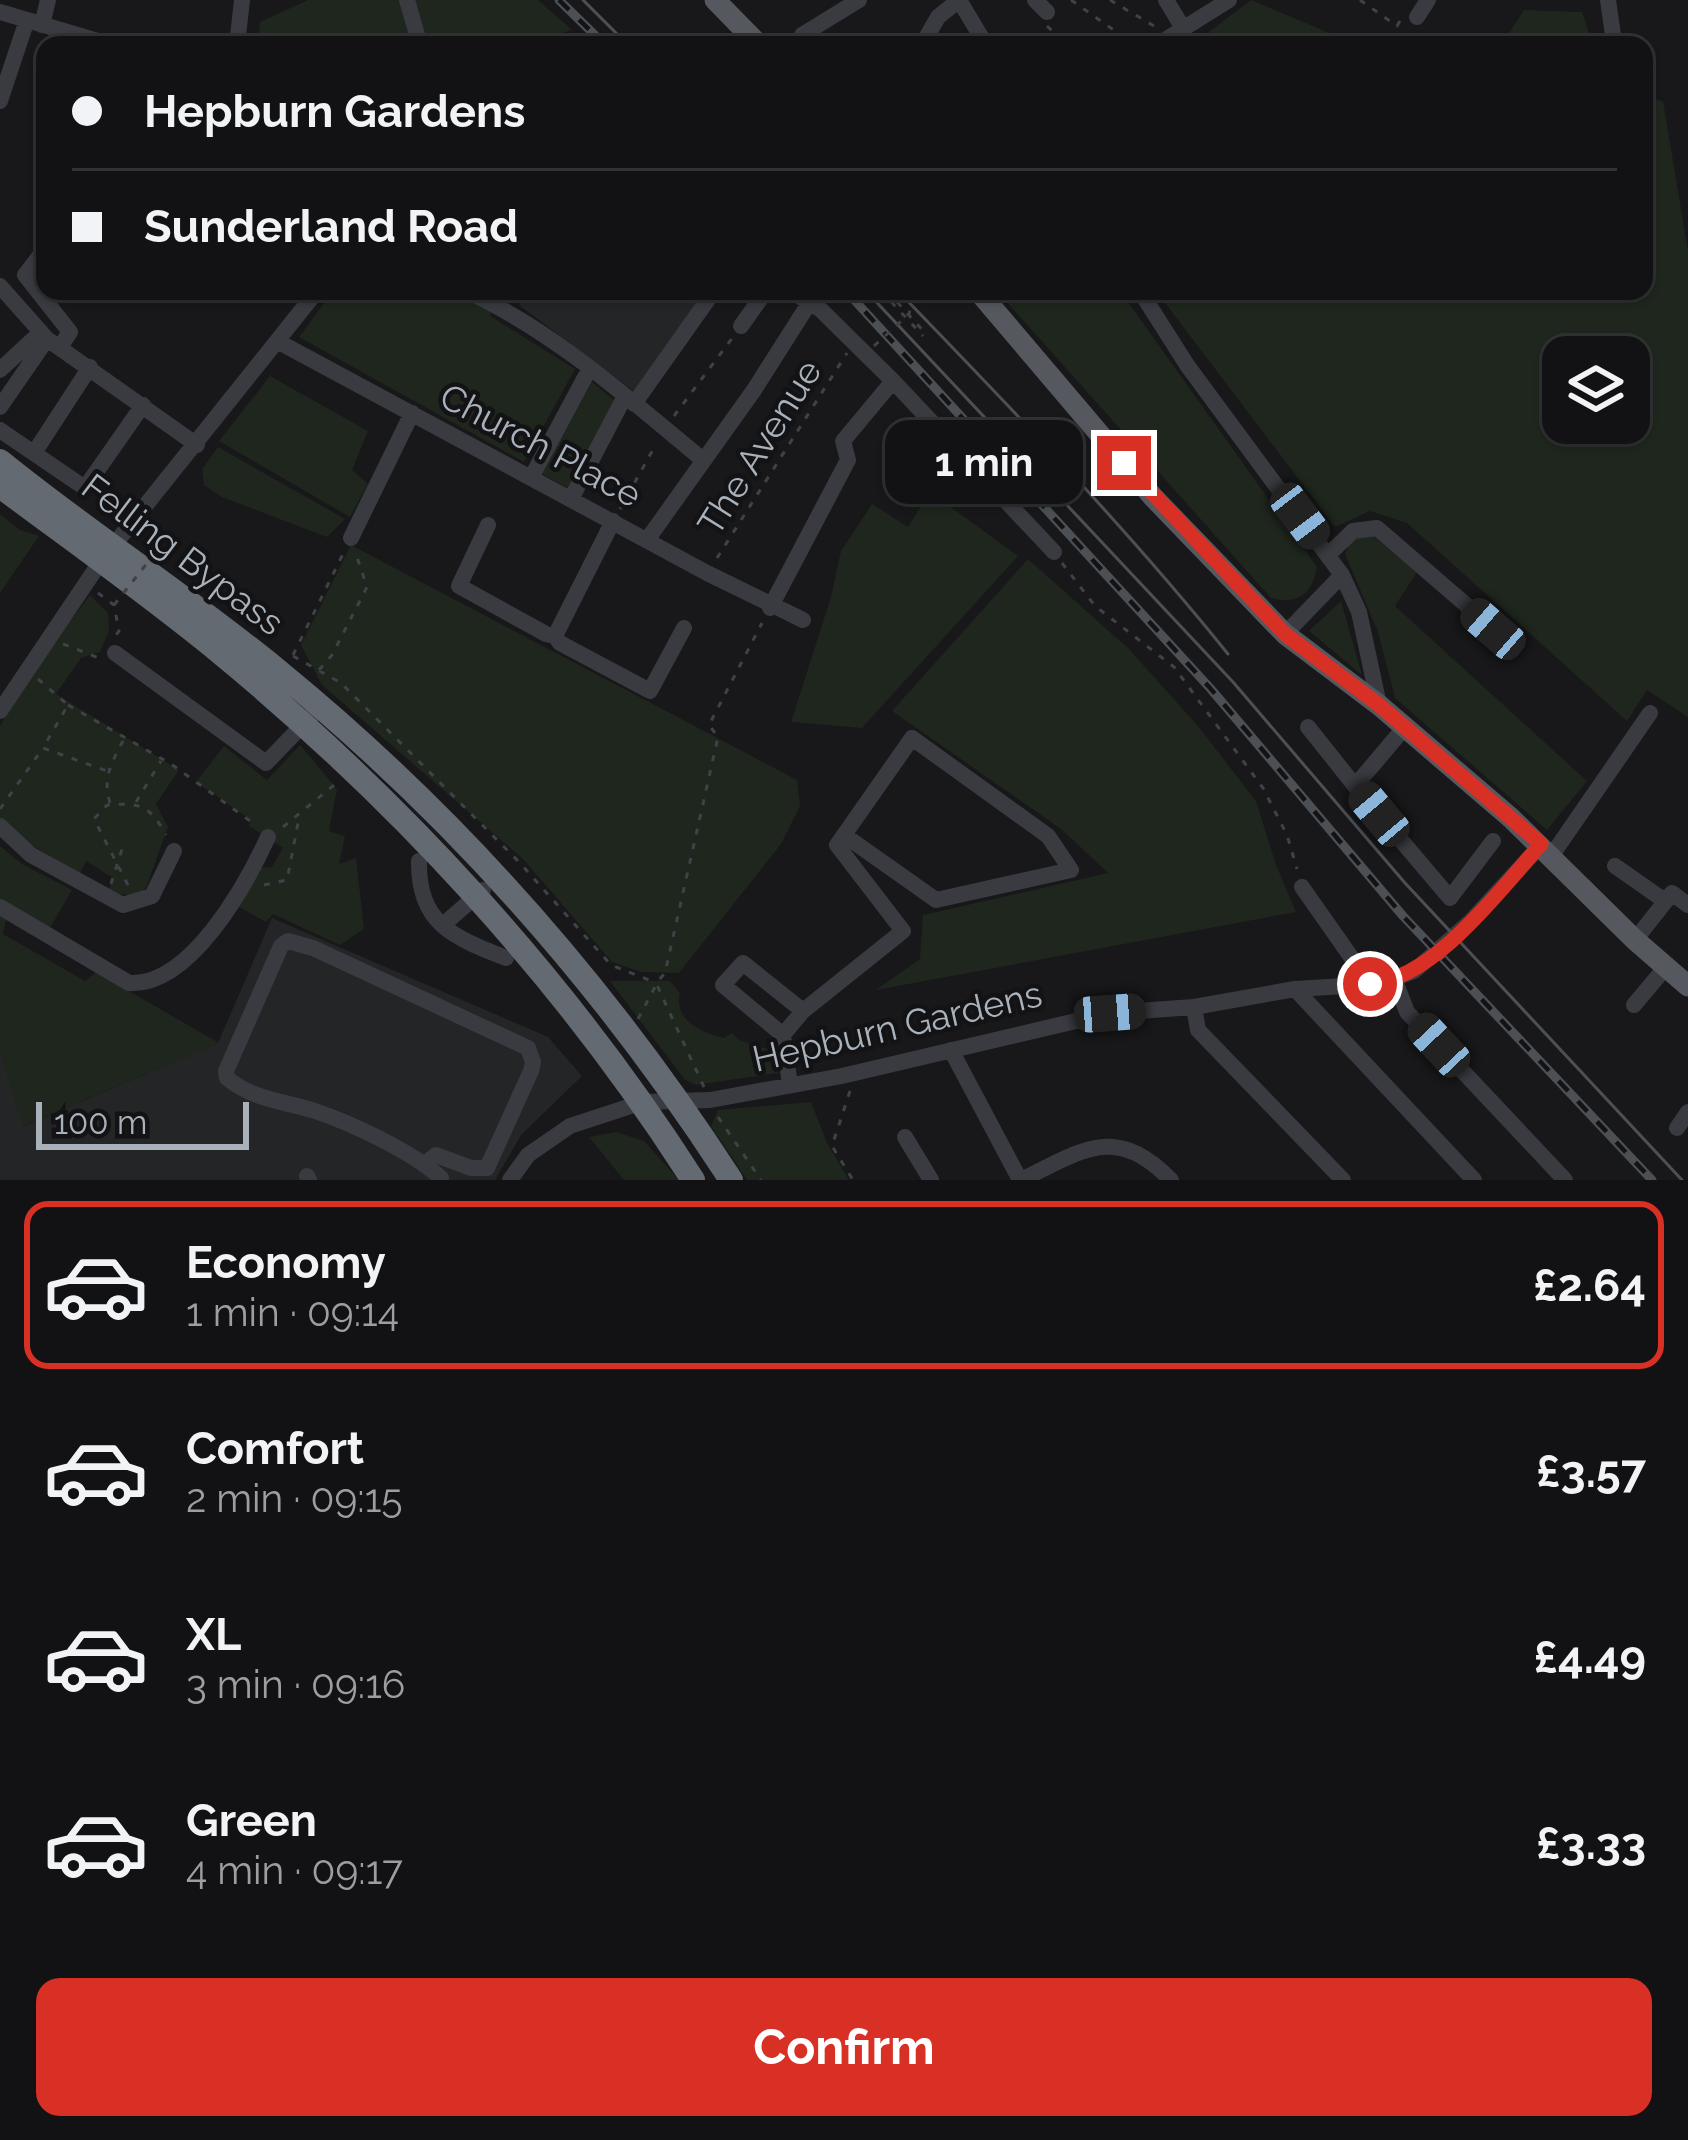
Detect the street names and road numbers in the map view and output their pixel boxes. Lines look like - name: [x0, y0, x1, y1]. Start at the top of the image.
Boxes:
- street label: The Avenue: [689, 352, 829, 542]
- street label: Church Place: [433, 374, 649, 516]
- street label: Felling Bypass: [74, 465, 292, 643]
- street label: Hepburn Gardens: [748, 972, 1046, 1080]

